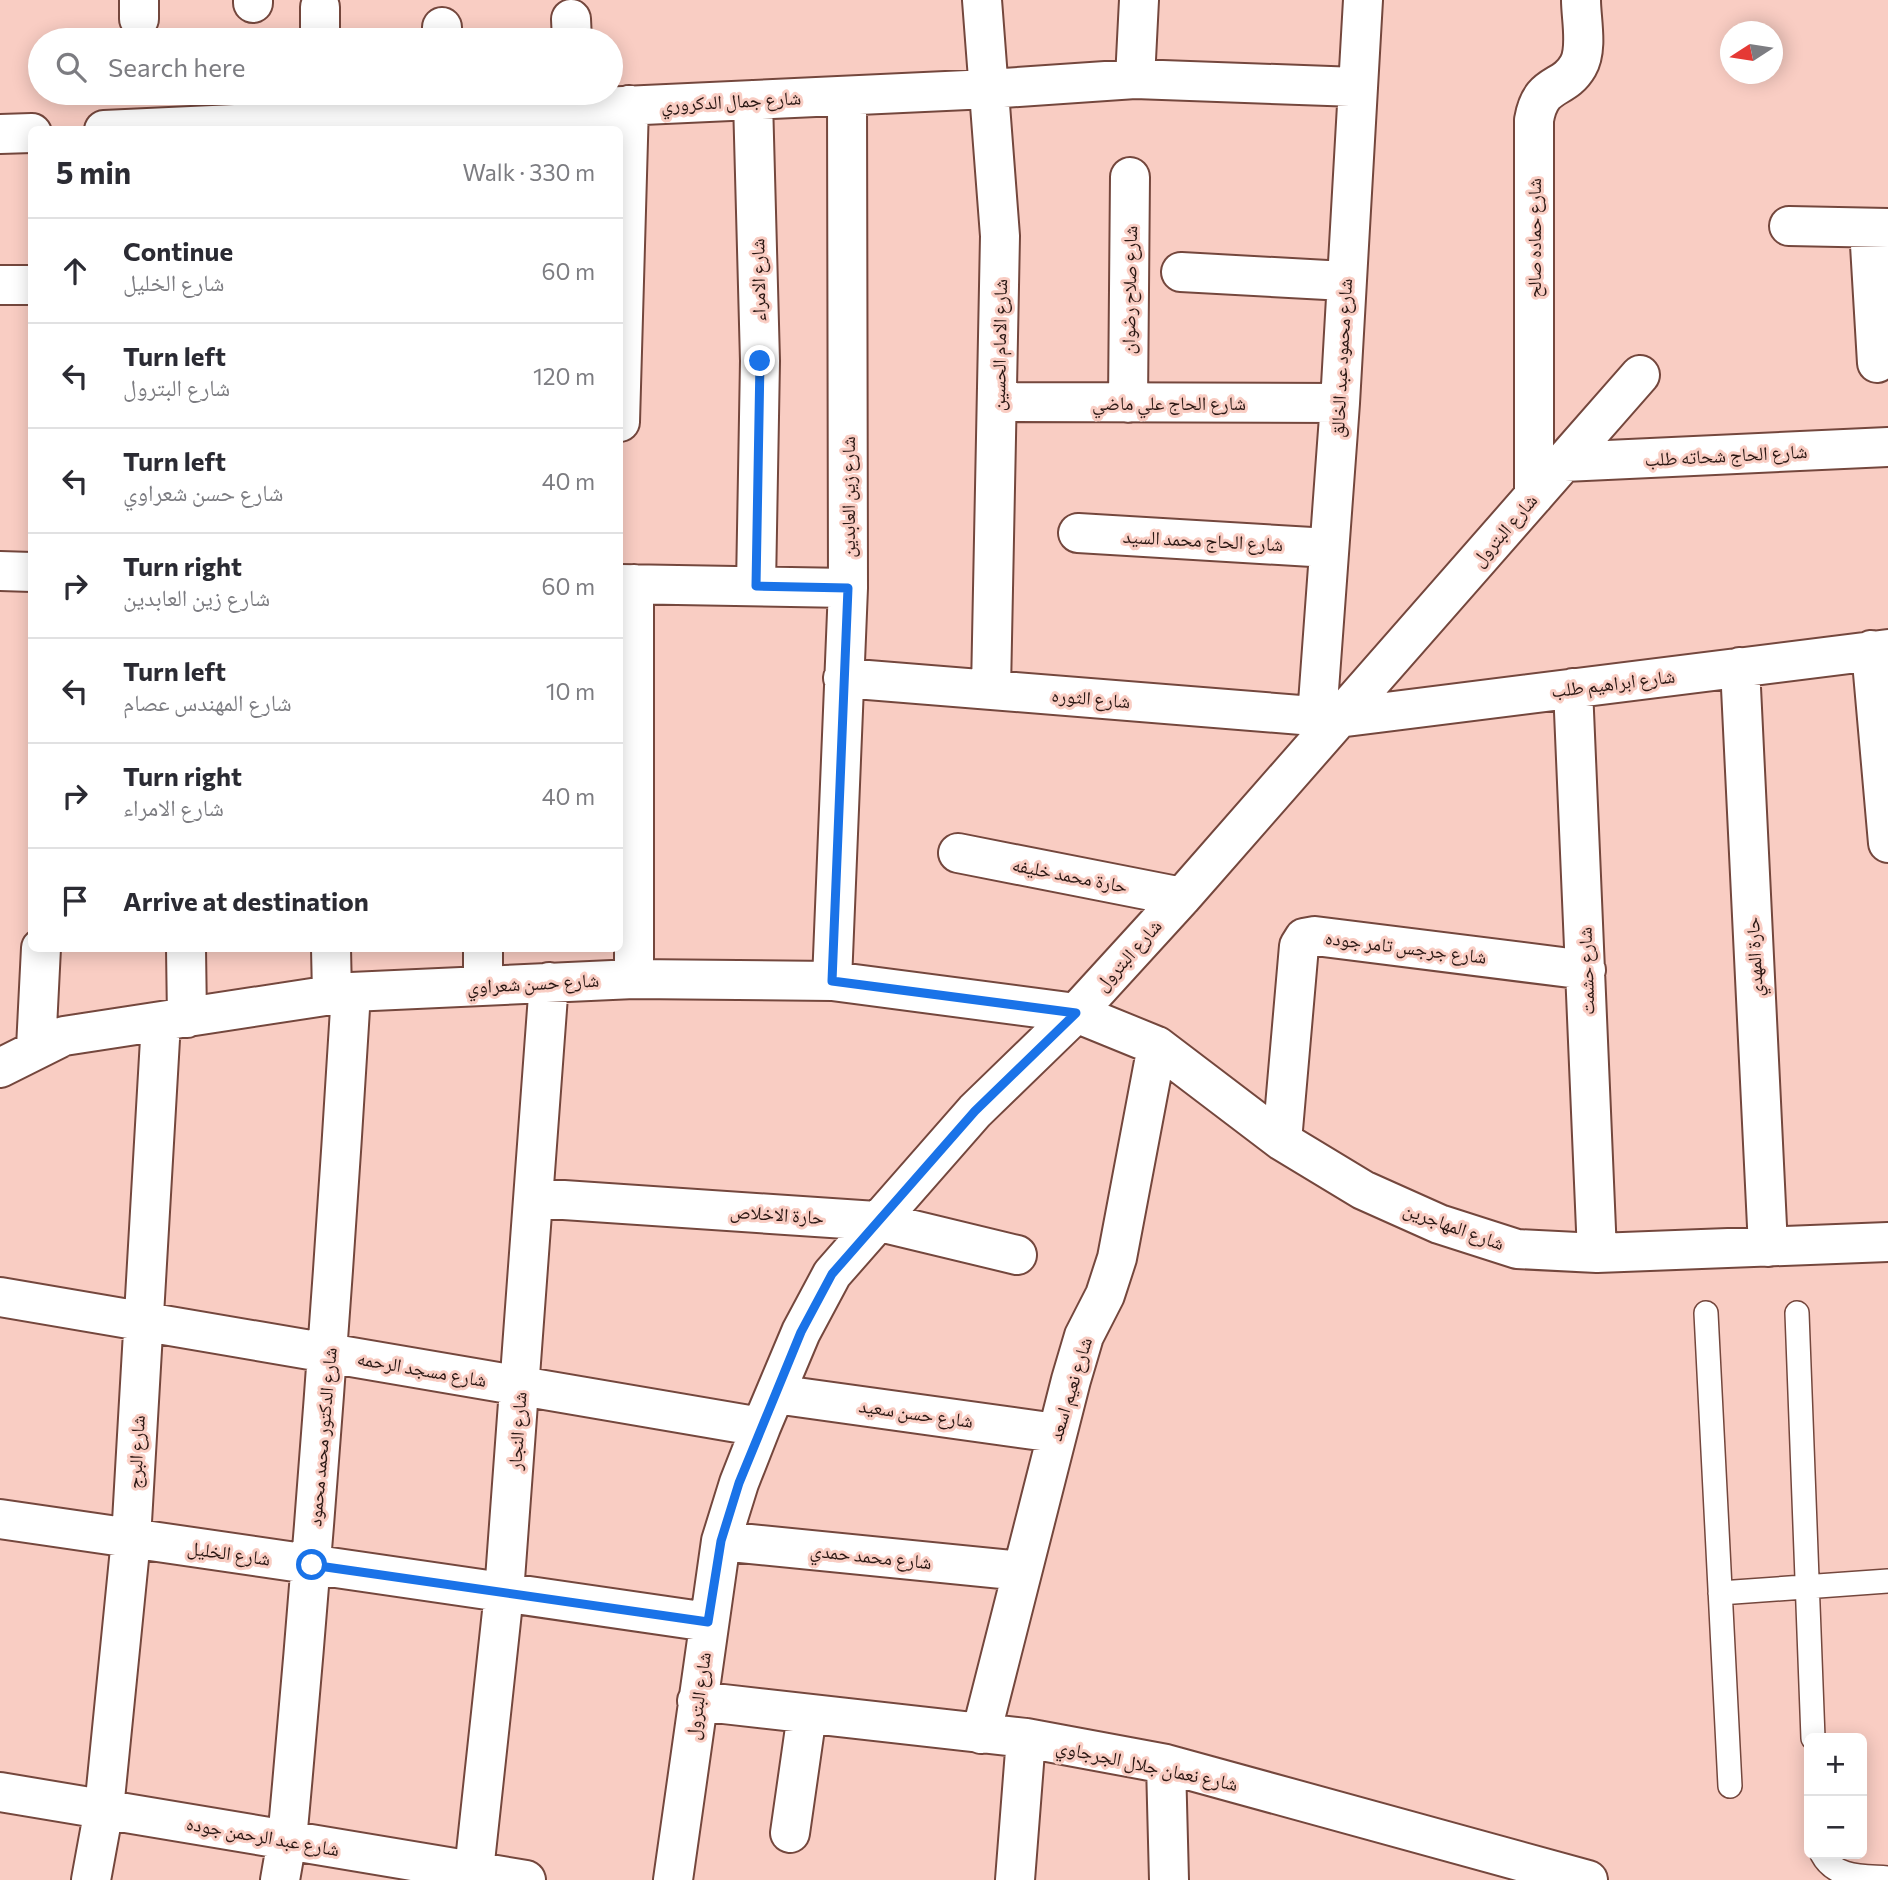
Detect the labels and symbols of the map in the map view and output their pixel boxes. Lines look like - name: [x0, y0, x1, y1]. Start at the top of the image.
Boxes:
- north arrow: [1720, 21, 1783, 84]
- street label: شارع جمال الدكروري: [660, 85, 802, 120]
- street label: شارع حماده صالح: [1522, 178, 1547, 298]
- street label: شارع صلاح رضوان: [1116, 225, 1142, 355]
- street label: شارع الامراء: [745, 238, 771, 322]
- street label: شارع محمود عبد الخالق: [1325, 278, 1357, 438]
- street label: شارع الامام الحسين: [986, 279, 1014, 411]
- route end: [744, 345, 775, 376]
- street label: شارع الحاج علي ماضي: [1092, 391, 1246, 419]
- street label: شارع زين العابدين: [836, 436, 860, 558]
- street label: شارع الحاج شحاته طلب: [1644, 439, 1808, 471]
- street label: شارع البترول: [1466, 489, 1542, 571]
- street label: شارع الحاج محمد السيد: [1122, 524, 1284, 556]
- street label: شارع ابراهيم طلب: [1550, 663, 1676, 703]
- street label: شارع الثوره: [1051, 683, 1131, 713]
- street label: حارة محمد خليفه: [1010, 852, 1130, 898]
- street label: شارع البترول: [1089, 914, 1167, 996]
- street label: حارة المهدي: [1740, 916, 1772, 998]
- street label: شارع جرجس تامر جوده: [1324, 925, 1488, 969]
- street label: شارع حشمت: [1572, 927, 1600, 1015]
- street label: شارع حسن شعراوي: [466, 968, 600, 1002]
- street label: شارع المهاجرين: [1400, 1197, 1508, 1255]
- street label: حارة الاخلاص: [729, 1199, 825, 1229]
- street label: شارع نعيم اسعد: [1043, 1334, 1098, 1444]
- street label: شارع الدكتور محمد محمود: [302, 1346, 342, 1528]
- street label: شارع مسجد الرحمه: [355, 1346, 489, 1392]
- street label: شارع النجار: [502, 1391, 532, 1472]
- street label: شارع حسن سعيد: [857, 1393, 975, 1433]
- street label: شارع البرج: [122, 1415, 150, 1489]
- street label: شارع الخليل: [186, 1535, 272, 1571]
- street label: شارع محمد حمدي: [809, 1538, 933, 1578]
- route start: [296, 1549, 327, 1580]
- street label: شارع البترول: [680, 1650, 716, 1742]
- street label: شارع نعمان جلال الجرجاوي: [1053, 1734, 1240, 1800]
- street label: شارع عبد الرحمن جوده: [185, 1811, 341, 1861]

